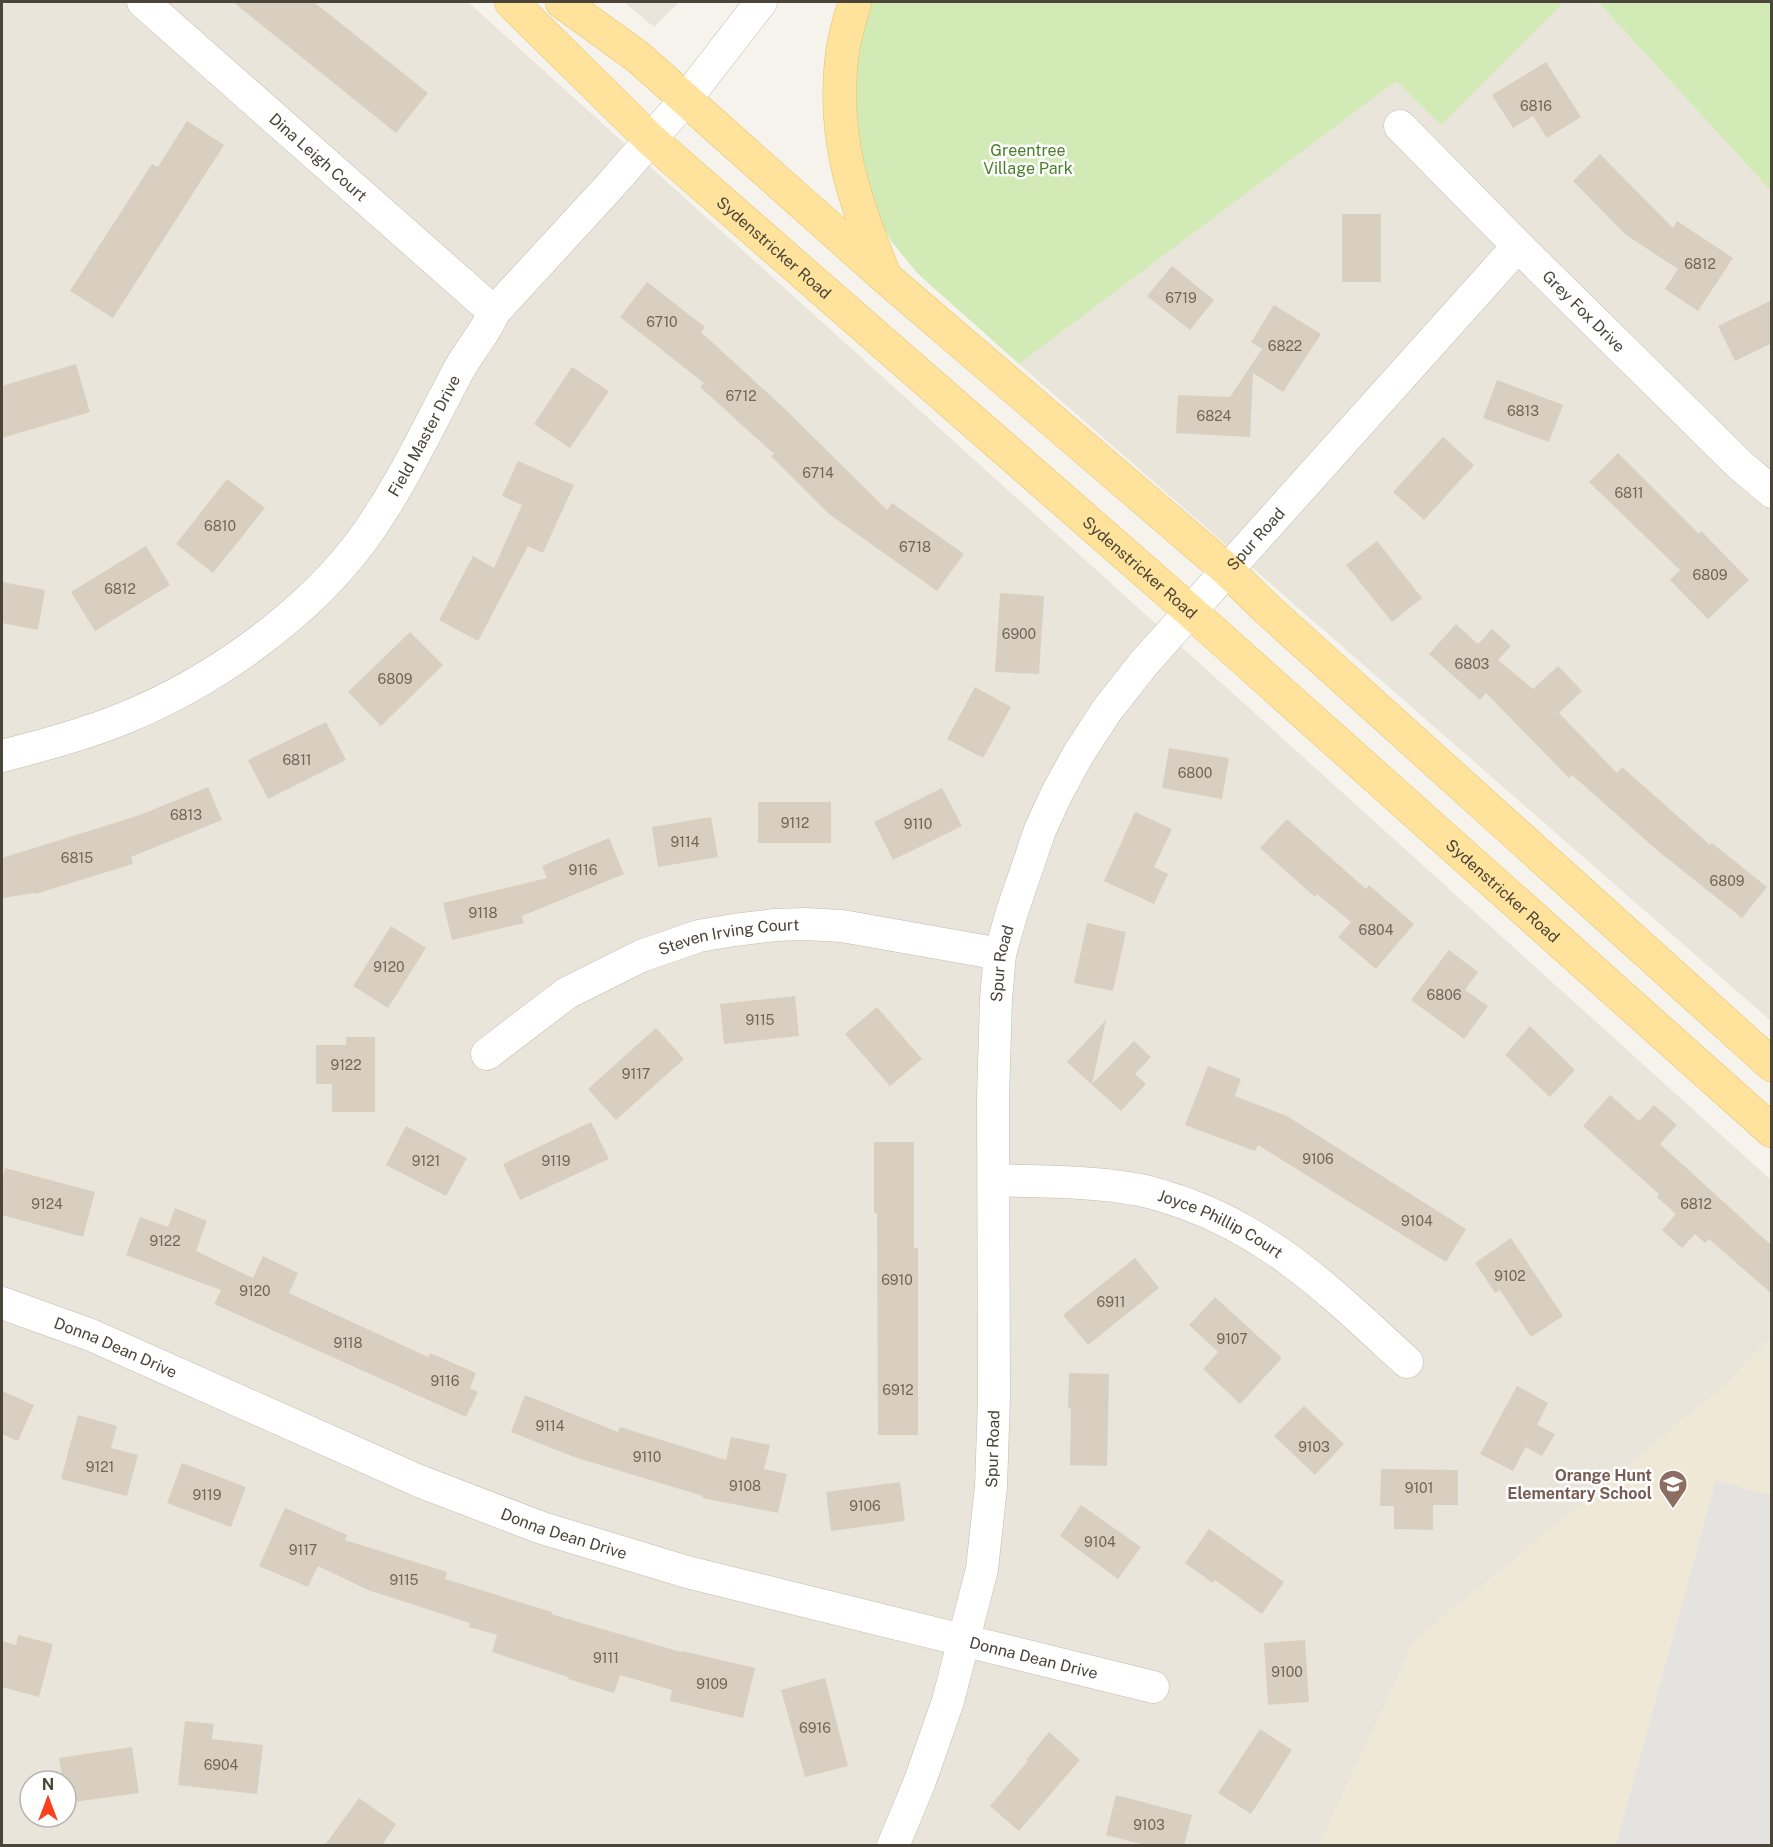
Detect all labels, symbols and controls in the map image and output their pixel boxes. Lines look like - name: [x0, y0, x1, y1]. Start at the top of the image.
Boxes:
- house number: 6816: [1520, 98, 1552, 114]
- street label: Dina Leigh Court: [265, 109, 371, 205]
- park label: Greentree Village Park: [983, 141, 1073, 178]
- street label: Sydenstricker Road: [713, 193, 835, 303]
- house number: 6812: [1684, 256, 1716, 272]
- street label: Grey Fox Drive: [1538, 267, 1629, 356]
- house number: 6719: [1165, 290, 1197, 306]
- house number: 6710: [646, 314, 678, 330]
- house number: 6822: [1268, 338, 1302, 354]
- street label: Field Master Drive: [384, 372, 464, 500]
- house number: 6712: [725, 388, 757, 404]
- house number: 6813: [1507, 403, 1539, 419]
- house number: 6824: [1197, 408, 1232, 424]
- house number: 6714: [802, 465, 834, 481]
- house number: 6811: [1614, 485, 1644, 501]
- street label: Spur Road: [1223, 504, 1289, 574]
- street label: Sydenstricker Road: [1079, 513, 1201, 623]
- house number: 6810: [204, 518, 236, 534]
- house number: 6718: [899, 539, 931, 555]
- house number: 6809: [1693, 567, 1728, 583]
- house number: 6812: [104, 581, 136, 597]
- house number: 6900: [1002, 626, 1036, 642]
- house number: 6803: [1455, 656, 1490, 672]
- house number: 6809: [378, 671, 413, 687]
- house number: 6811: [282, 752, 312, 768]
- house number: 6800: [1178, 765, 1212, 781]
- house number: 6813: [170, 807, 202, 823]
- house number: 9112: [781, 815, 809, 831]
- house number: 9110: [904, 816, 932, 832]
- house number: 9114: [671, 834, 700, 850]
- street label: Sydenstricker Road: [1442, 835, 1563, 947]
- house number: 6815: [61, 850, 93, 866]
- house number: 9116: [569, 862, 598, 878]
- house number: 6809: [1710, 873, 1745, 889]
- house number: 9118: [468, 905, 498, 921]
- street label: Steven Irving Court: [656, 915, 800, 959]
- house number: 6804: [1359, 922, 1394, 938]
- street label: Spur Road: [987, 923, 1018, 1003]
- house number: 9120: [373, 959, 405, 975]
- house number: 6806: [1427, 987, 1462, 1003]
- house number: 9115: [745, 1012, 775, 1028]
- house number: 9122: [330, 1057, 362, 1073]
- house number: 9117: [622, 1066, 650, 1082]
- house number: 9106: [1302, 1151, 1334, 1167]
- house number: 9121: [412, 1153, 440, 1169]
- house number: 9119: [542, 1153, 571, 1169]
- street label: Joyce Phillip Court: [1155, 1186, 1286, 1262]
- house number: 9124: [31, 1196, 63, 1212]
- house number: 6812: [1680, 1196, 1712, 1212]
- house number: 9104: [1401, 1213, 1433, 1229]
- house number: 9122: [149, 1233, 181, 1249]
- house number: 9102: [1494, 1268, 1526, 1284]
- house number: 6910: [881, 1272, 913, 1288]
- house number: 9120: [239, 1283, 271, 1299]
- house number: 6911: [1097, 1294, 1125, 1310]
- street label: Donna Dean Drive: [51, 1314, 180, 1382]
- house number: 9107: [1216, 1331, 1248, 1347]
- house number: 9118: [333, 1335, 363, 1351]
- house number: 9116: [431, 1373, 460, 1389]
- house number: 6912: [882, 1382, 914, 1398]
- street label: Spur Road: [982, 1410, 1004, 1488]
- house number: 9114: [536, 1418, 565, 1434]
- house number: 9103: [1298, 1439, 1330, 1455]
- house number: 9110: [633, 1449, 661, 1465]
- house number: 9121: [86, 1459, 114, 1475]
- place label: Orange Hunt Elementary School: [1507, 1466, 1652, 1503]
- school or university icon: Orange Hunt Elementary School: [1657, 1468, 1689, 1510]
- house number: 9108: [729, 1478, 761, 1494]
- house number: 9101: [1405, 1480, 1433, 1496]
- house number: 9119: [193, 1487, 222, 1503]
- house number: 9106: [849, 1498, 881, 1514]
- street label: Donna Dean Drive: [498, 1504, 629, 1563]
- house number: 9104: [1084, 1534, 1116, 1550]
- house number: 9117: [289, 1542, 317, 1558]
- house number: 9115: [389, 1572, 419, 1588]
- street label: Donna Dean Drive: [967, 1633, 1100, 1683]
- house number: 9111: [593, 1650, 619, 1666]
- house number: 9100: [1271, 1664, 1303, 1680]
- house number: 9109: [696, 1676, 728, 1692]
- house number: 6916: [799, 1720, 831, 1736]
- house number: 6904: [204, 1757, 239, 1773]
- north arrow: [18, 1769, 78, 1829]
- text: N: [42, 1775, 54, 1794]
- house number: 9103: [1133, 1817, 1165, 1833]

